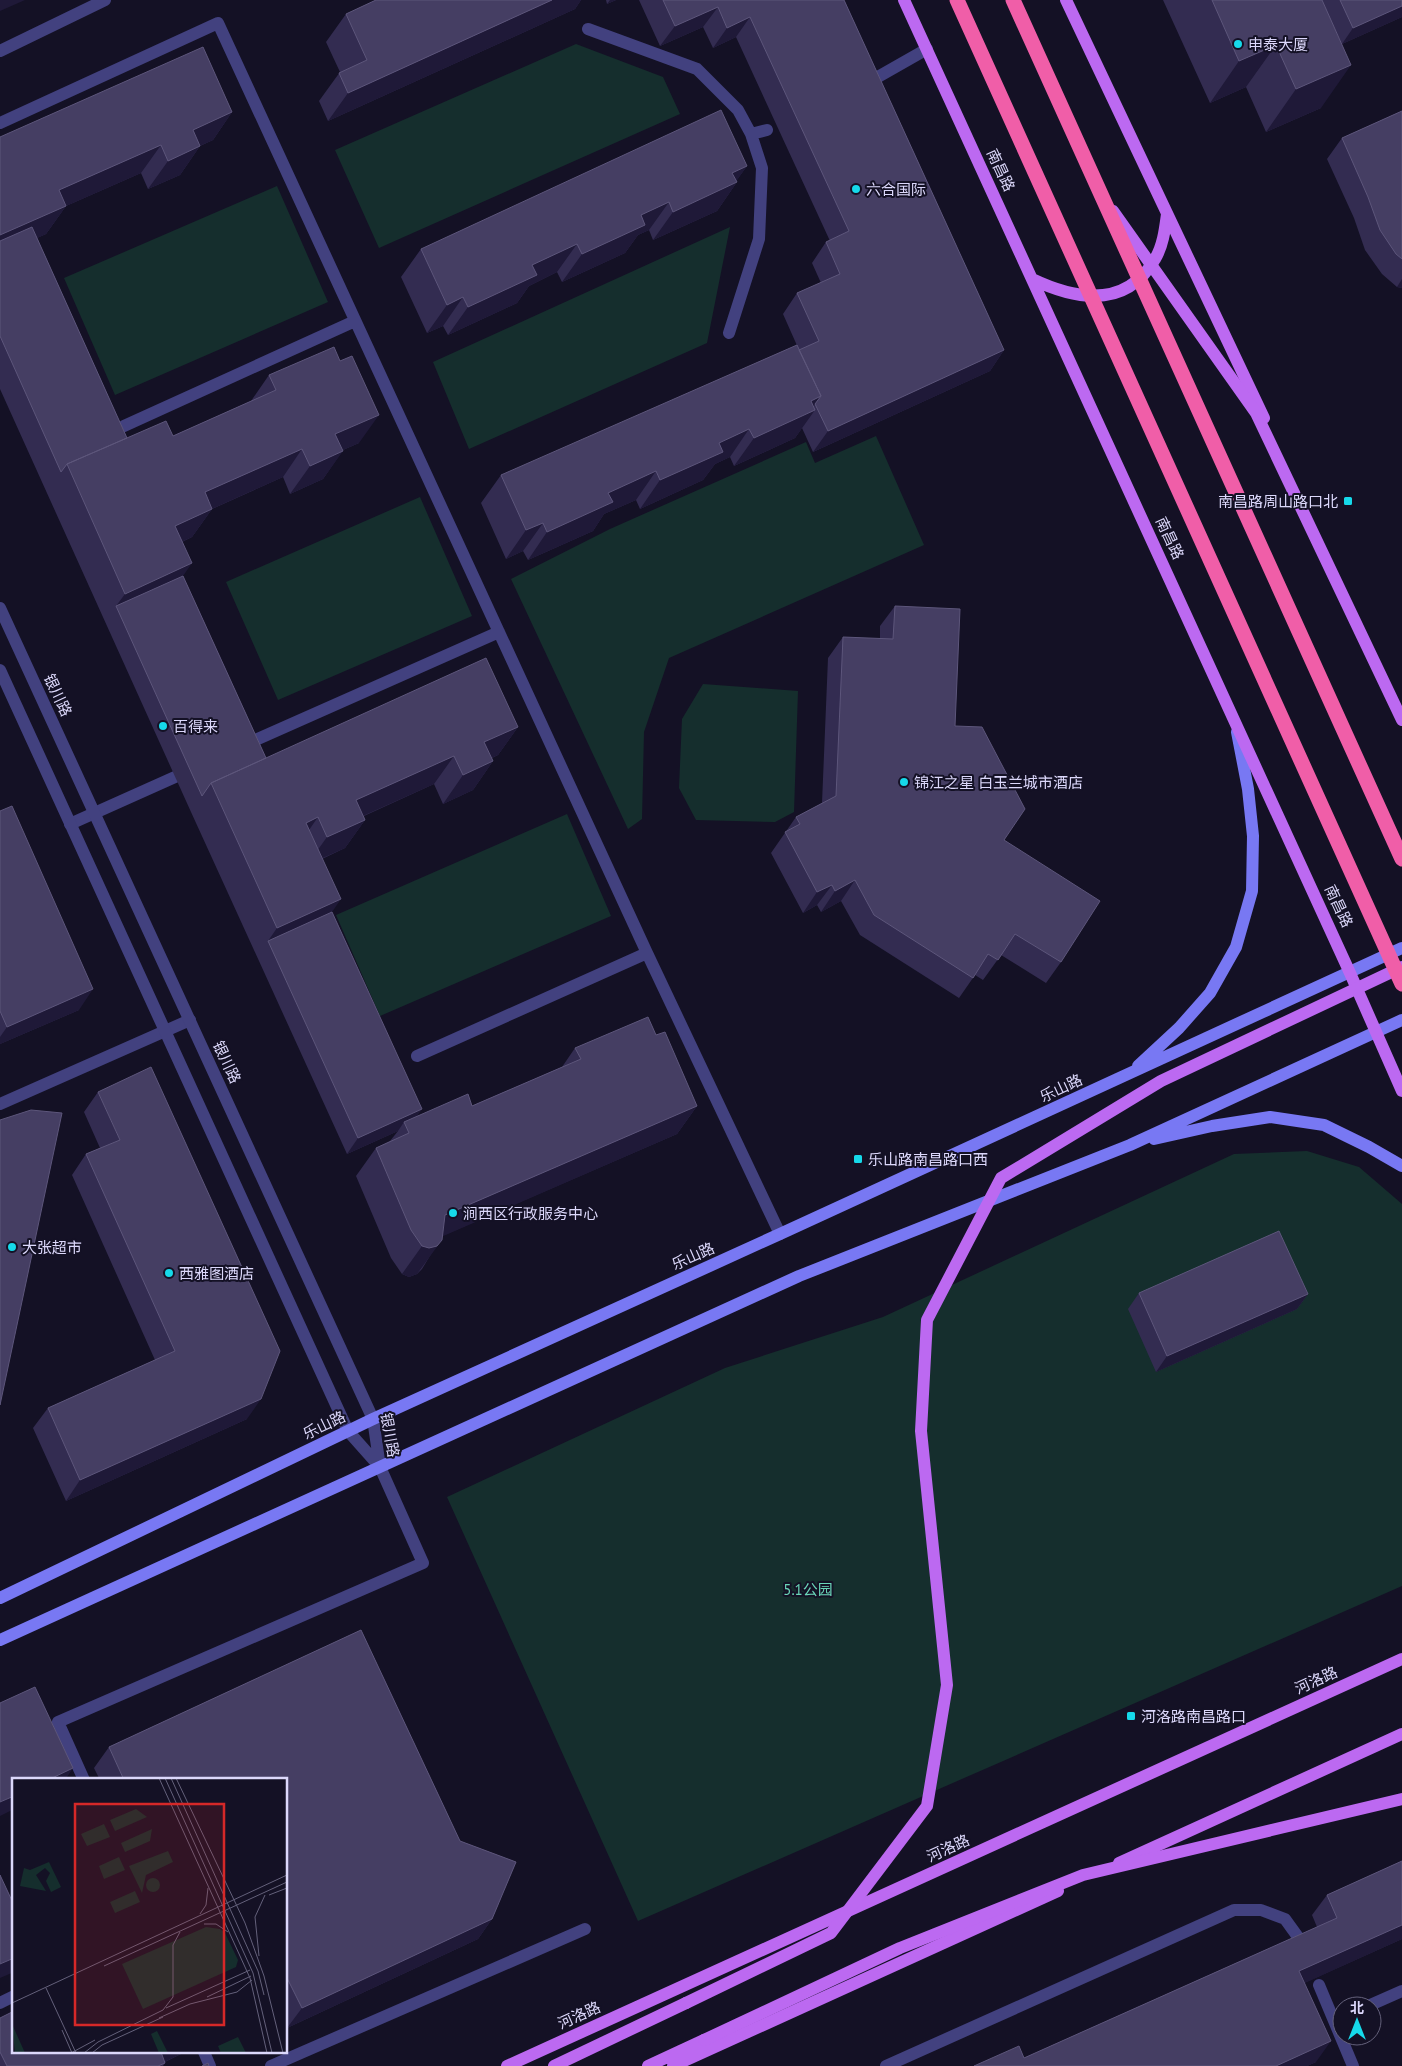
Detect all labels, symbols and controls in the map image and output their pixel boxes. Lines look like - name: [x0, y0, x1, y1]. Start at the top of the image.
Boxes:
- place label: 申泰大厦: [1248, 35, 1308, 54]
- marker: 申泰大厦: [1232, 38, 1244, 50]
- street label: 南昌路: [983, 146, 1019, 194]
- place label: 六合国际: [866, 180, 926, 199]
- marker: 六合国际: [850, 183, 862, 195]
- place label: 南昌路周山路口北: [1218, 492, 1338, 511]
- marker: 南昌路周山路口北: [1342, 495, 1354, 507]
- street label: 南昌路: [1152, 514, 1188, 562]
- street label: 银川路: [40, 671, 76, 719]
- place label: 百得来: [173, 717, 218, 736]
- marker: 百得来: [157, 720, 169, 732]
- place label: 锦江之星 白玉兰城市酒店: [914, 773, 1083, 792]
- marker: 锦江之星 白玉兰城市酒店: [898, 776, 910, 788]
- street label: 南昌路: [1321, 882, 1357, 930]
- street label: 银川路: [209, 1038, 245, 1086]
- street label: 乐山路: [1037, 1070, 1085, 1106]
- place label: 乐山路南昌路口西: [868, 1150, 988, 1169]
- marker: 乐山路南昌路口西: [852, 1153, 864, 1165]
- place label: 涧西区行政服务中心: [463, 1204, 598, 1223]
- marker: 涧西区行政服务中心: [447, 1207, 459, 1219]
- place label: 大张超市: [22, 1238, 82, 1257]
- street label: 乐山路: [669, 1238, 717, 1274]
- marker: 大张超市: [6, 1241, 18, 1253]
- place label: 西雅图酒店: [179, 1264, 254, 1283]
- marker: 西雅图酒店: [163, 1267, 175, 1279]
- street label: 乐山路: [300, 1407, 348, 1443]
- street label: 银川路: [377, 1411, 403, 1459]
- park label: 5.1公园: [783, 1580, 833, 1599]
- street label: 河洛路: [1292, 1662, 1340, 1698]
- place label: 河洛路南昌路口: [1141, 1707, 1246, 1726]
- marker: 河洛路南昌路口: [1125, 1710, 1137, 1722]
- inset map: [12, 1778, 288, 2054]
- street label: 河洛路: [924, 1830, 972, 1866]
- north arrow: [1332, 1996, 1382, 2046]
- street label: 河洛路: [555, 1997, 603, 2033]
- text: 北: [1350, 1999, 1364, 2017]

